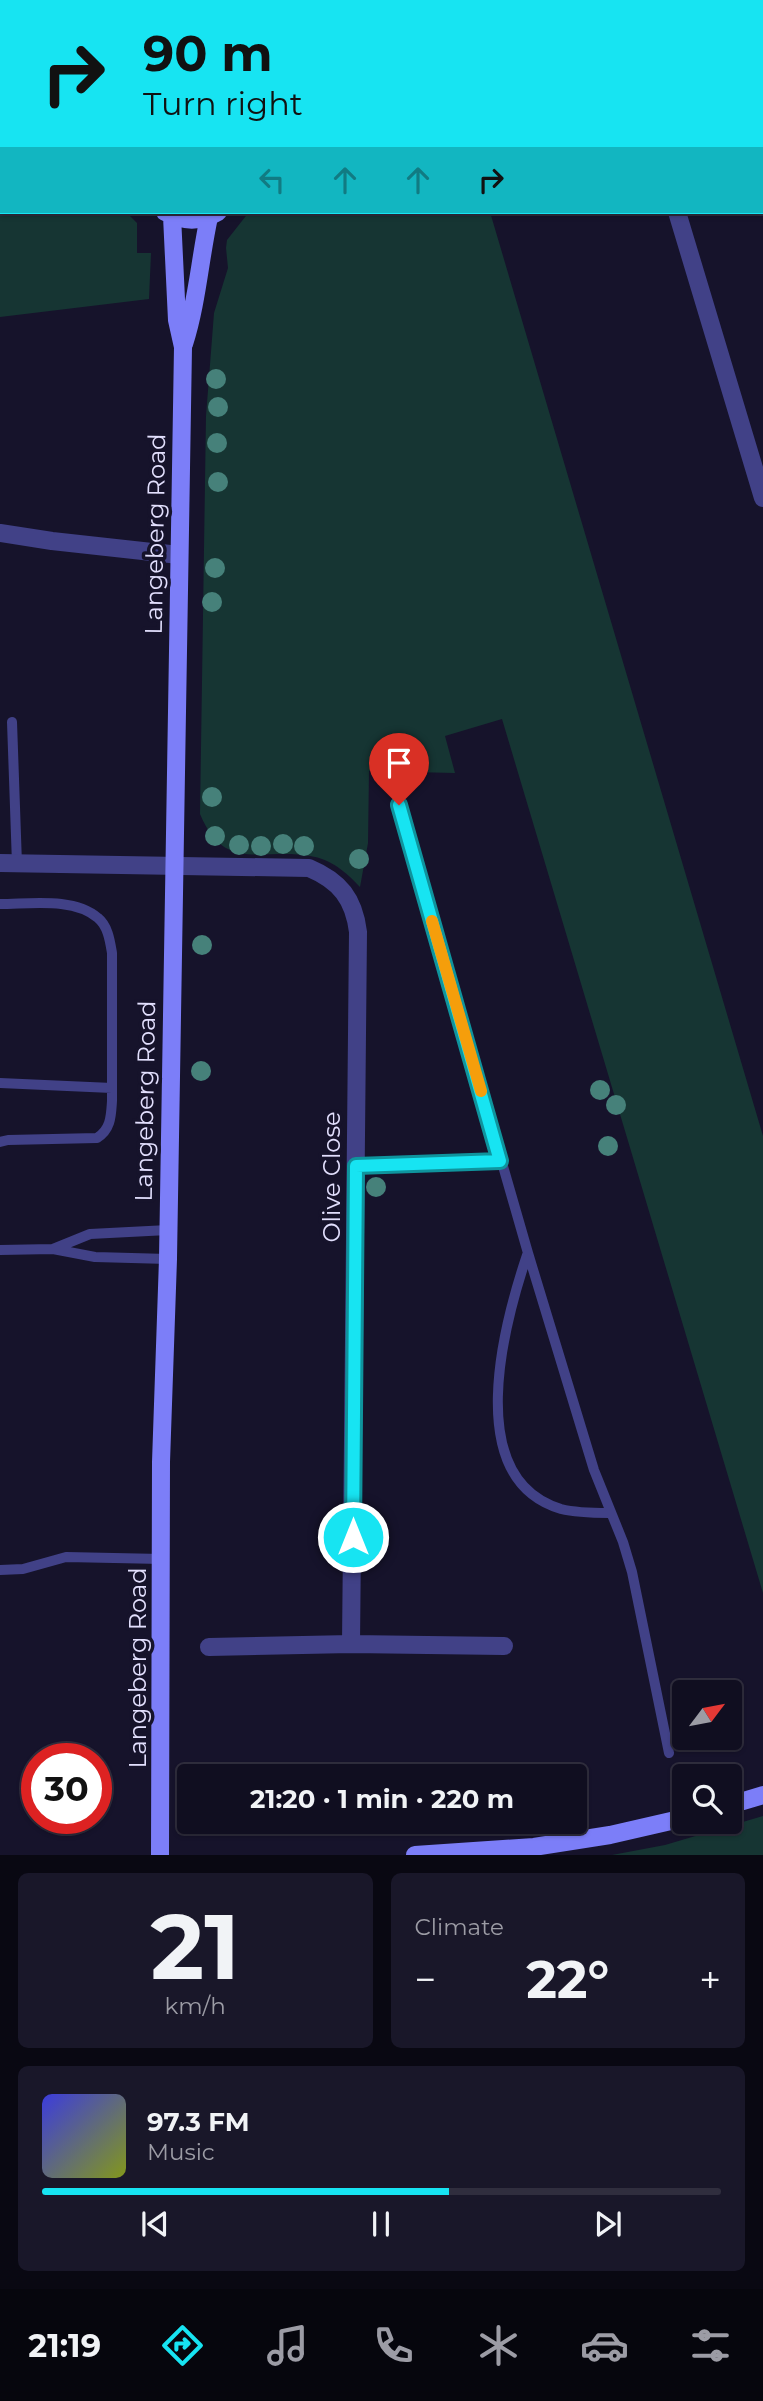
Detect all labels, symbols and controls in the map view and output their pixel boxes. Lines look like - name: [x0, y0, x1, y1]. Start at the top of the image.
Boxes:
- text: 90 m: [143, 24, 273, 83]
- icon: right: [28, 28, 119, 119]
- text: Turn right: [143, 84, 303, 123]
- icon: left: [253, 161, 291, 199]
- icon: ahead: [326, 161, 364, 199]
- icon: ahead: [399, 161, 437, 199]
- icon: right: [472, 161, 510, 199]
- street label: Langeberg Road: [139, 433, 171, 635]
- pin: [369, 733, 429, 805]
- icon: arrive: [380, 744, 418, 782]
- street label: Langeberg Road: [129, 1000, 161, 1202]
- street label: Olive Close: [317, 1111, 346, 1243]
- position arrow: [316, 1500, 390, 1574]
- street label: Langeberg Road: [123, 1567, 152, 1769]
- north arrow: [672, 1680, 742, 1750]
- map controls: [672, 1680, 742, 1834]
- speed limit sign: 30: [21, 1743, 112, 1834]
- button: search: [672, 1764, 742, 1834]
- text: 21:20 · 1 min · 220 m: [250, 1783, 514, 1815]
- text: 21: [151, 1891, 240, 2002]
- text: Climate: [415, 1913, 504, 1941]
- text: 22°: [526, 1948, 609, 2011]
- text: −: [415, 1956, 436, 2003]
- text: +: [699, 1956, 721, 2003]
- text: km/h: [165, 1992, 226, 2020]
- text: 97.3 FM: [147, 2106, 250, 2138]
- text: Music: [147, 2138, 215, 2166]
- icon: previous: [136, 2205, 174, 2243]
- icon: pause: [362, 2205, 400, 2243]
- icon: next: [589, 2205, 627, 2243]
- icon: directions: [158, 2321, 207, 2370]
- icon: music: [263, 2321, 312, 2370]
- icon: phone: [369, 2321, 418, 2370]
- icon: climate: [474, 2321, 523, 2370]
- icon: car: [580, 2321, 629, 2370]
- icon: filters: [686, 2321, 735, 2370]
- text: 21:19: [28, 2326, 101, 2365]

